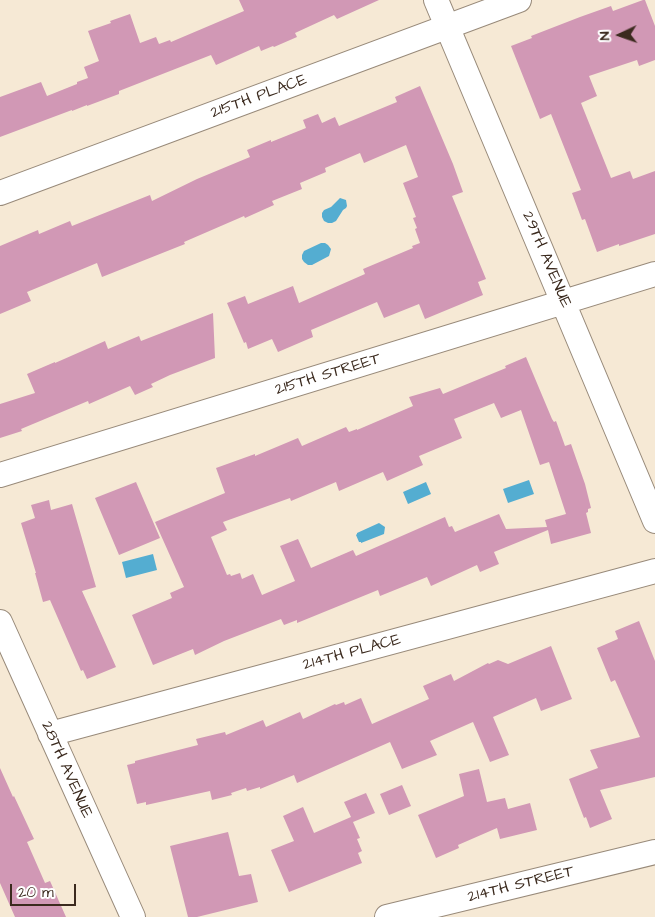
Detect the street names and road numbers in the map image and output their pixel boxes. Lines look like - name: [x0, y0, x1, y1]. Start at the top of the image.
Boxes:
- street label: 215TH PLACE: [208, 71, 310, 123]
- street label: 29TH AVENUE: [517, 209, 575, 311]
- street label: 215TH STREET: [273, 350, 383, 400]
- street label: 214TH PLACE: [301, 631, 403, 675]
- street label: 28TH AVENUE: [36, 719, 96, 821]
- street label: 214TH STREET: [466, 863, 576, 907]

